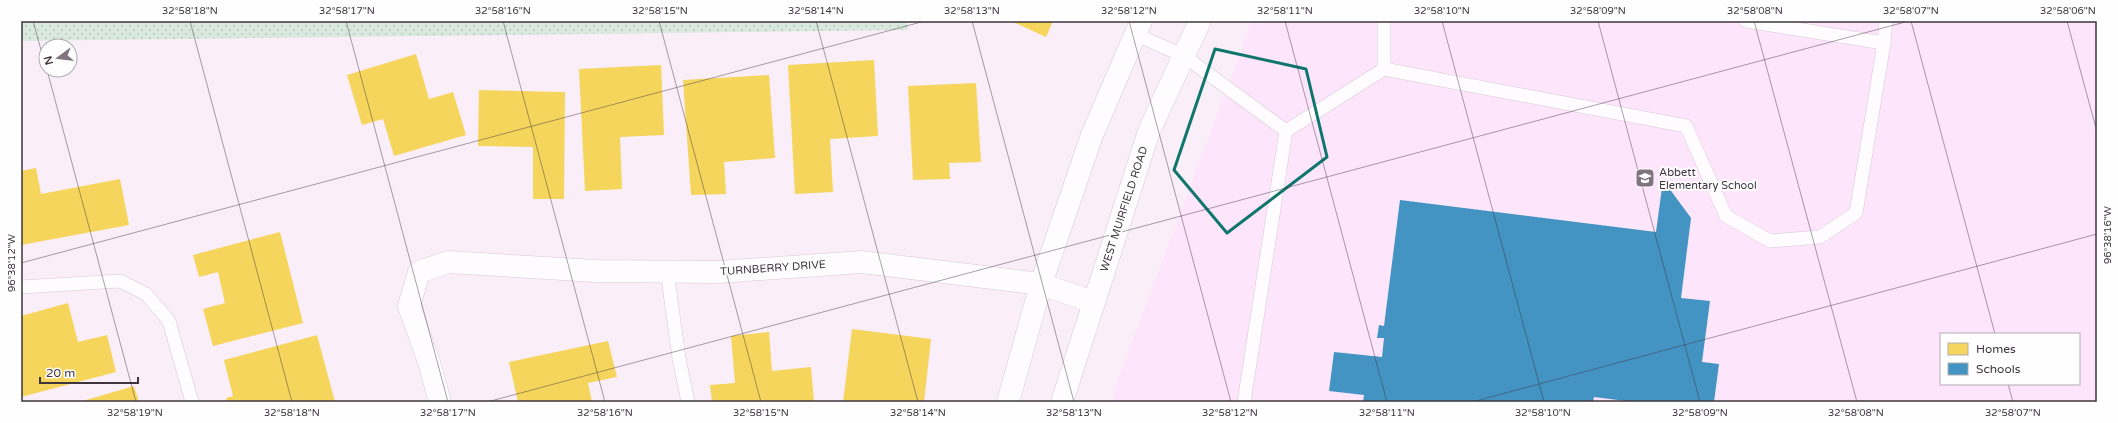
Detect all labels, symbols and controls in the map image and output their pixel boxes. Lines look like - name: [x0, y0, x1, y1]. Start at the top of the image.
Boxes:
- text: 32°58'18"N: [162, 5, 218, 17]
- text: 32°58'17"N: [319, 5, 375, 17]
- text: 32°58'16"N: [475, 5, 531, 17]
- text: 32°58'15"N: [632, 5, 688, 17]
- text: 32°58'14"N: [788, 5, 844, 17]
- text: 32°58'13"N: [944, 5, 1000, 17]
- text: 32°58'12"N: [1101, 5, 1157, 17]
- text: 32°58'11"N: [1257, 5, 1313, 17]
- text: 32°58'10"N: [1414, 5, 1470, 17]
- text: 32°58'09"N: [1570, 5, 1626, 17]
- text: 32°58'08"N: [1727, 5, 1783, 17]
- text: 32°58'07"N: [1883, 5, 1939, 17]
- text: 32°58'06"N: [2040, 5, 2096, 17]
- north arrow: [38, 38, 78, 78]
- text: N: [41, 55, 56, 66]
- street label: WEST MUIRFIELD ROAD: [1098, 145, 1150, 273]
- place label: Abbett Elementary School: [1659, 166, 1757, 192]
- school or university icon: Abbett Elementary School: [1634, 167, 1656, 189]
- text: 96°38'16"W: [2102, 206, 2114, 264]
- text: 96°38'12"W: [6, 234, 18, 292]
- street label: TURNBERRY DRIVE: [720, 258, 826, 278]
- legend: [1940, 333, 2080, 385]
- text: Homes: [1976, 342, 2016, 356]
- scale bar: [40, 359, 138, 385]
- text: Schools: [1976, 362, 2021, 376]
- text: 20 m: [46, 366, 75, 380]
- text: 32°58'19"N: [107, 407, 163, 419]
- text: 32°58'18"N: [264, 407, 320, 419]
- text: 32°58'17"N: [420, 407, 476, 419]
- text: 32°58'16"N: [577, 407, 633, 419]
- text: 32°58'15"N: [733, 407, 789, 419]
- text: 32°58'14"N: [890, 407, 946, 419]
- text: 32°58'13"N: [1046, 407, 1102, 419]
- text: 32°58'12"N: [1202, 407, 1258, 419]
- text: 32°58'11"N: [1359, 407, 1415, 419]
- text: 32°58'10"N: [1515, 407, 1571, 419]
- text: 32°58'09"N: [1672, 407, 1728, 419]
- text: 32°58'08"N: [1828, 407, 1884, 419]
- text: 32°58'07"N: [1985, 407, 2041, 419]

